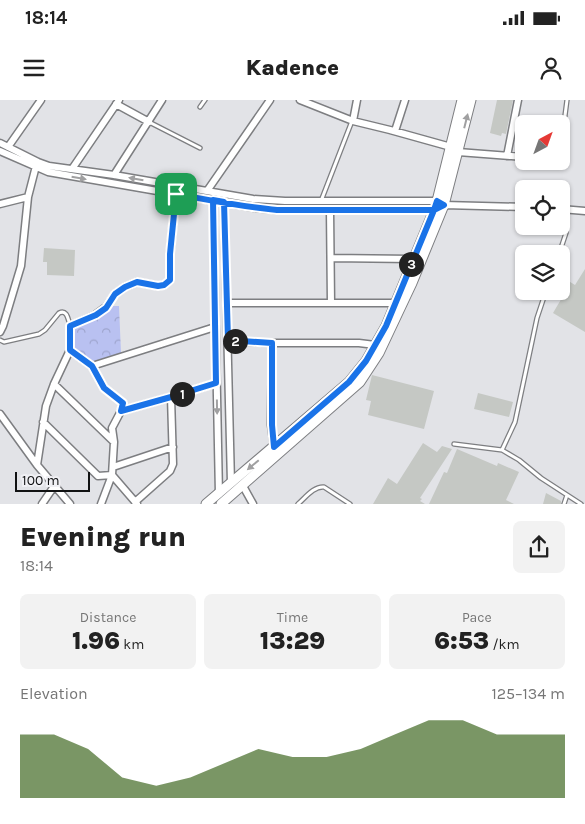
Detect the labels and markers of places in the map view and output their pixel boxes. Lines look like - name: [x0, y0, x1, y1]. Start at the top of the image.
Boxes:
- pin: [155, 173, 197, 215]
- pin: 3: [398, 252, 424, 276]
- pin: 2: [222, 328, 248, 354]
- pin: 1: [170, 382, 194, 406]

